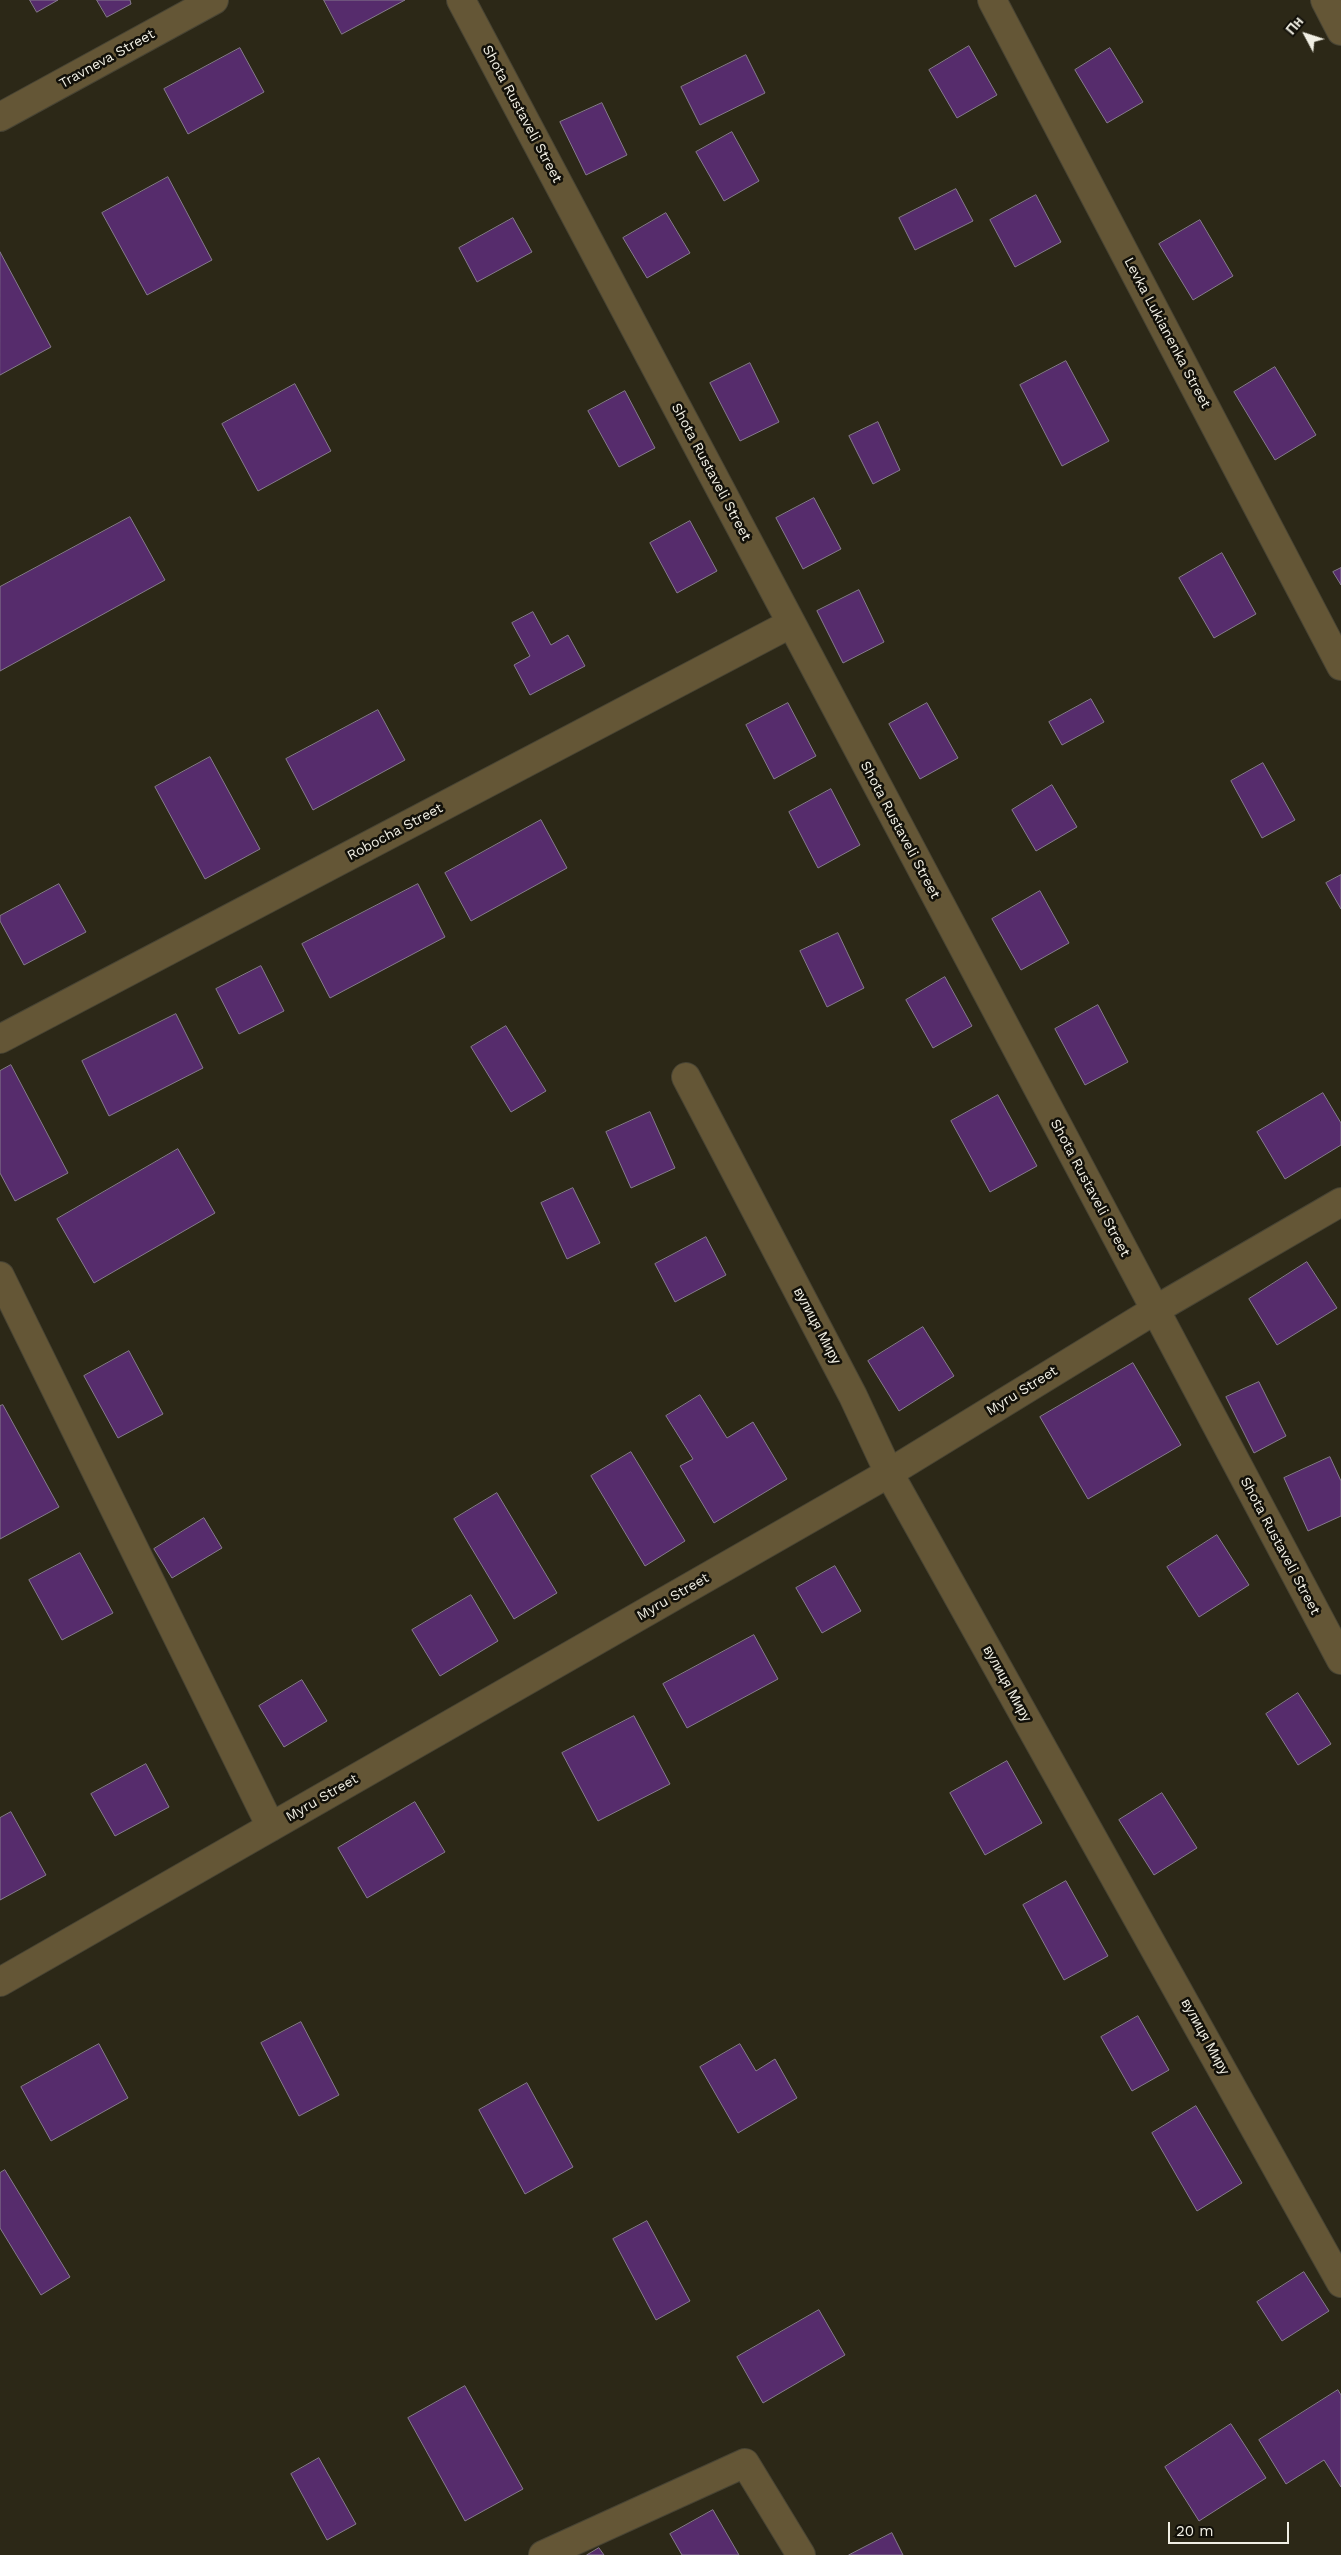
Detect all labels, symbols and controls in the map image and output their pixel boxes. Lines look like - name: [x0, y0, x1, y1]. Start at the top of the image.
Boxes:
- north arrow: [1281, 10, 1331, 60]
- text: Пн: [1282, 13, 1307, 38]
- street label: Travneva Street: [56, 26, 158, 92]
- street label: Shota Rustaveli Street: [479, 42, 565, 186]
- street label: Levka Lukianenka Street: [1120, 255, 1214, 411]
- street label: Shota Rustaveli Street: [668, 400, 754, 544]
- street label: Shota Rustaveli Street: [857, 758, 943, 902]
- street label: Robocha Street: [344, 800, 446, 864]
- street label: Shota Rustaveli Street: [1047, 1116, 1133, 1260]
- street label: вулиця Миру: [790, 1285, 844, 1367]
- street label: Myru Street: [983, 1363, 1061, 1419]
- street label: Shota Rustaveli Street: [1237, 1474, 1323, 1618]
- street label: Myru Street: [634, 1570, 712, 1624]
- street label: вулиця Миру: [979, 1643, 1035, 1725]
- street label: Myru Street: [283, 1771, 361, 1825]
- street label: вулиця Миру: [1177, 1996, 1233, 2078]
- scale bar: [1171, 2512, 1292, 2544]
- text: 20 m: [1176, 2522, 1214, 2540]

